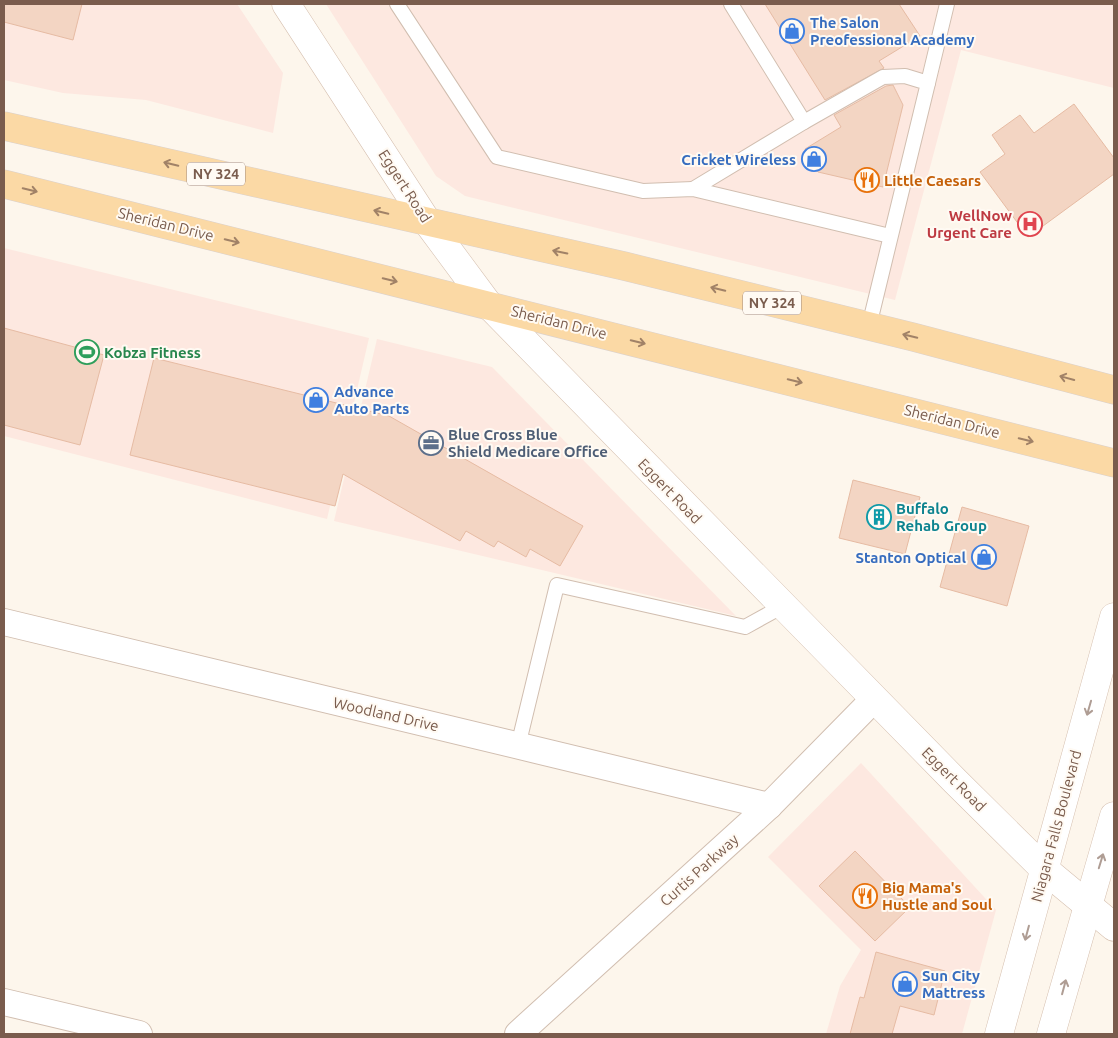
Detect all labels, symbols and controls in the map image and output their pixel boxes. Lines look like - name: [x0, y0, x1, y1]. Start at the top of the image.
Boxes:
- place label: The Salon Preofessional Academy: [810, 14, 975, 48]
- shop icon: The Salon Preofessional Academy: [779, 18, 805, 44]
- street label: Eggert Road: [375, 146, 435, 226]
- shop icon: Cricket Wireless: [801, 146, 827, 172]
- place label: Cricket Wireless: [681, 151, 796, 168]
- one-way arrow: [164, 159, 180, 168]
- road number: NY 324: [187, 162, 245, 185]
- restaurant icon: Little Caesars: [854, 167, 880, 193]
- place label: Little Caesars: [884, 172, 981, 189]
- one-way arrow: [21, 186, 37, 196]
- street label: Sheridan Drive: [116, 204, 216, 244]
- one-way arrow: [373, 207, 389, 216]
- place label: WellNow Urgent Care: [927, 207, 1012, 241]
- hospital icon: WellNow Urgent Care: [1017, 211, 1043, 237]
- one-way arrow: [223, 237, 239, 246]
- one-way arrow: [552, 247, 568, 256]
- one-way arrow: [381, 275, 397, 285]
- one-way arrow: [711, 284, 727, 293]
- road number: NY 324: [743, 292, 801, 314]
- street label: Sheridan Drive: [509, 302, 609, 342]
- one-way arrow: [902, 331, 918, 341]
- one-way arrow: [629, 337, 645, 347]
- sports icon: Kobza Fitness: [74, 339, 100, 365]
- place label: Kobza Fitness: [104, 344, 201, 361]
- one-way arrow: [1060, 372, 1076, 382]
- one-way arrow: [787, 377, 803, 386]
- place label: Advance Auto Parts: [334, 383, 409, 417]
- shop icon: Advance Auto Parts: [303, 387, 329, 413]
- street label: Sheridan Drive: [902, 401, 1002, 441]
- place label: Blue Cross Blue Shield Medicare Office: [448, 426, 608, 460]
- office icon: Blue Cross Blue Shield Medicare Office: [418, 430, 444, 456]
- one-way arrow: [1018, 436, 1034, 445]
- street label: Eggert Road: [635, 455, 705, 527]
- place label: Buffalo Rehab Group: [896, 500, 987, 534]
- building icon: Buffalo Rehab Group: [866, 504, 892, 530]
- shop icon: Stanton Optical: [971, 544, 997, 570]
- place label: Stanton Optical: [856, 549, 966, 566]
- street label: Woodland Drive: [332, 694, 440, 734]
- one-way arrow: [1083, 699, 1093, 715]
- street label: Eggert Road: [919, 744, 989, 814]
- street label: Niagara Falls Boulevard: [1028, 748, 1084, 904]
- street label: Curtis Parkway: [656, 830, 742, 910]
- one-way arrow: [1096, 853, 1106, 869]
- place label: Big Mama's Hustle and Soul: [882, 879, 993, 913]
- restaurant icon: Big Mama's Hustle and Soul: [852, 883, 878, 909]
- one-way arrow: [1021, 924, 1031, 940]
- place label: Sun City Mattress: [922, 967, 985, 1001]
- shop icon: Sun City Mattress: [892, 971, 918, 997]
- one-way arrow: [1060, 980, 1070, 996]

